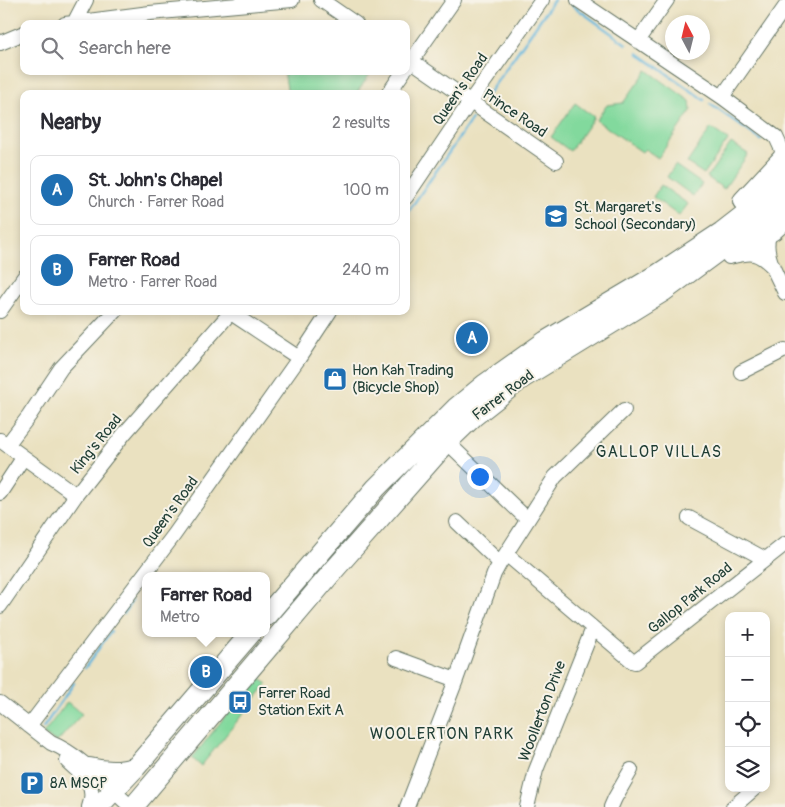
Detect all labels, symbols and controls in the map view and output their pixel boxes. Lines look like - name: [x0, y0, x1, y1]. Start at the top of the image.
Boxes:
- north arrow: [665, 15, 710, 60]
- search box: [20, 20, 410, 75]
- icon: search: [38, 34, 66, 62]
- text: Search here: [78, 36, 171, 60]
- street label: Queen's Road: [429, 50, 492, 129]
- street label: Prince Road: [479, 85, 551, 142]
- text: Nearby: [40, 109, 101, 136]
- text: 2 results: [332, 113, 390, 133]
- text: St. John's Chapel: [88, 168, 223, 192]
- text: A: [52, 180, 62, 200]
- text: 100 m: [343, 180, 389, 200]
- text: Church · Farrer Road: [88, 192, 224, 212]
- place label: St. Margaret's School (Secondary): [574, 198, 697, 234]
- school or university icon: St. Margaret's School (Secondary): [543, 203, 569, 229]
- text: Farrer Road: [88, 248, 180, 272]
- text: B: [52, 260, 62, 280]
- text: 240 m: [342, 260, 389, 280]
- text: Metro · Farrer Road: [88, 272, 217, 292]
- pin: A: [456, 319, 488, 357]
- place label: Hon Kah Trading (Bicycle Shop): [352, 361, 454, 397]
- shop icon: Hon Kah Trading (Bicycle Shop): [322, 366, 348, 392]
- street label: Farrer Road: [469, 366, 538, 425]
- street label: King's Road: [66, 411, 126, 478]
- district label: GALLOP VILLAS: [596, 442, 722, 462]
- your location: [467, 464, 493, 490]
- street label: Queen's Road: [138, 473, 203, 552]
- street label: Gallop Park Road: [644, 559, 736, 638]
- popup: [142, 572, 270, 637]
- text: Farrer Road: [160, 583, 252, 607]
- text: Metro: [160, 607, 200, 627]
- map controls: [725, 612, 770, 792]
- button: +: [725, 612, 770, 657]
- pin: B: [190, 653, 222, 691]
- street label: Woollerton Drive: [515, 657, 571, 764]
- button: −: [725, 657, 770, 702]
- place label: Farrer Road Station Exit A: [258, 684, 344, 720]
- bus stop icon: Farrer Road Station Exit A: [227, 689, 253, 715]
- button: locate: [725, 702, 770, 747]
- district label: WOOLERTON PARK: [370, 724, 514, 744]
- button: layers: [725, 747, 770, 792]
- parking icon: 8A MSCP: [19, 770, 45, 796]
- place label: 8A MSCP: [50, 774, 108, 793]

